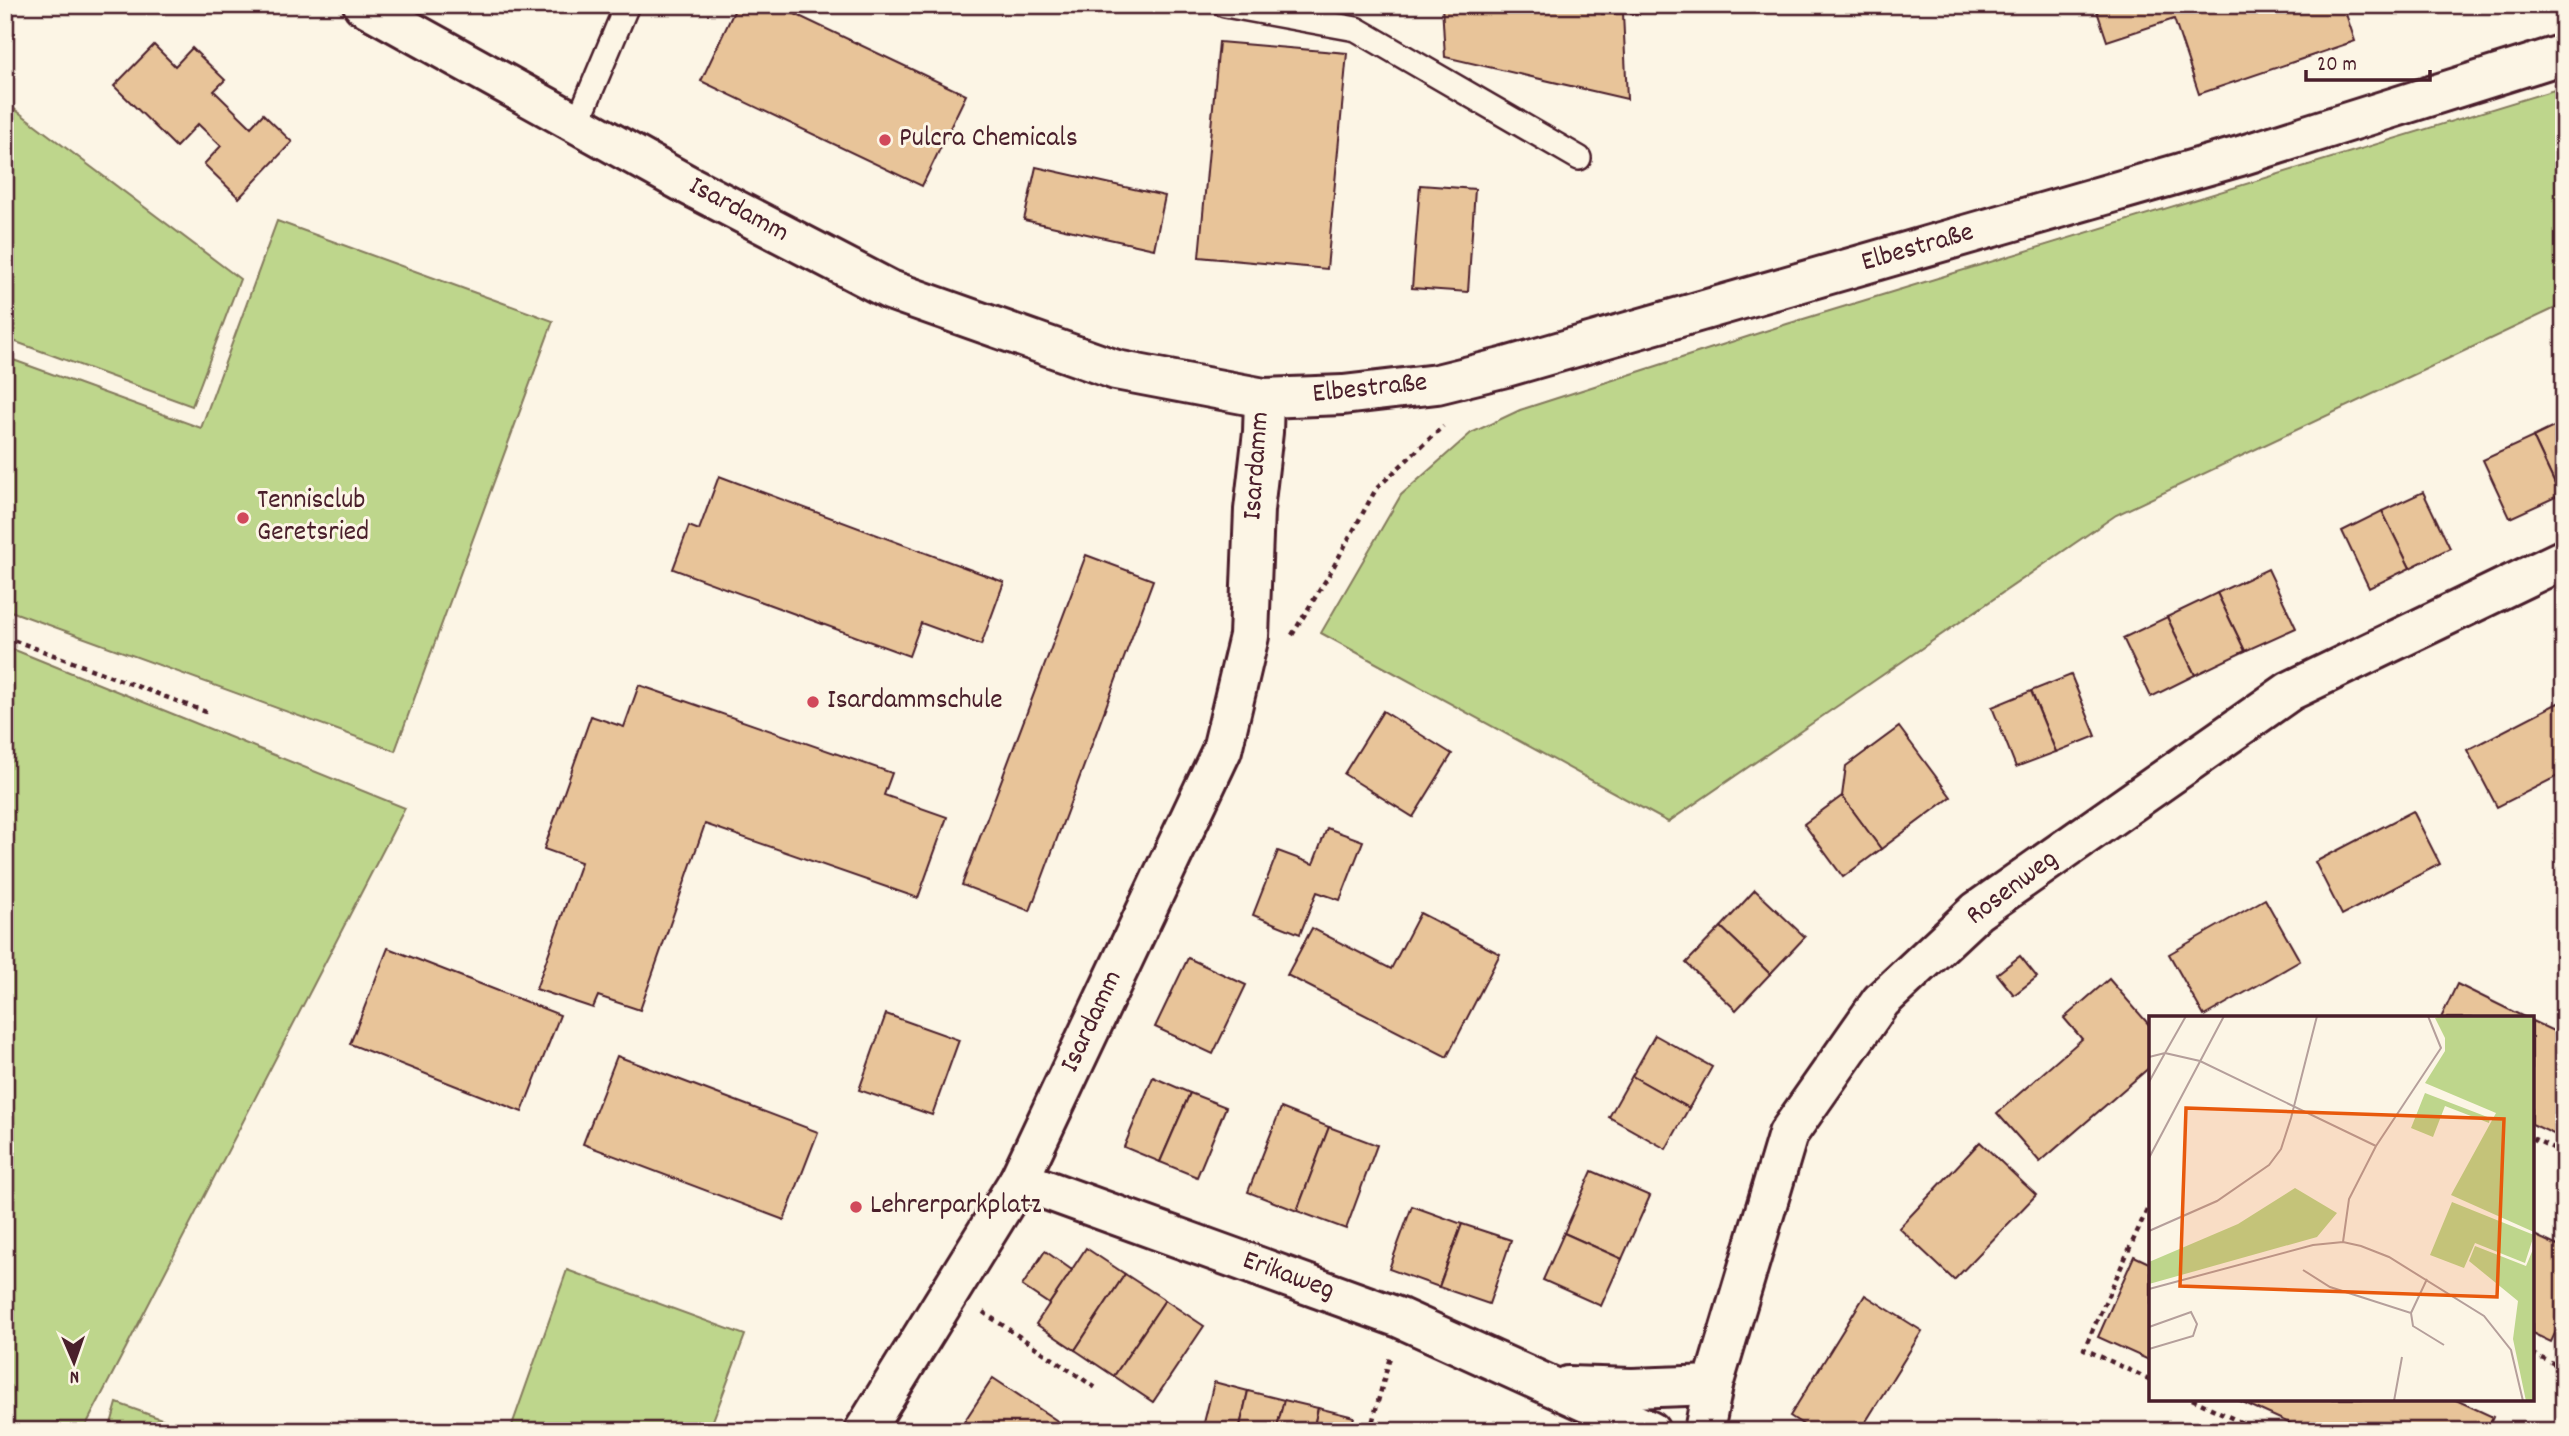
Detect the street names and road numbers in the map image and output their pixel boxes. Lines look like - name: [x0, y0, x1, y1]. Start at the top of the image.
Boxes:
- street label: Isardamm: [681, 168, 795, 254]
- street label: Elbestraße: [1857, 214, 1979, 284]
- street label: Elbestraße: [1311, 364, 1429, 416]
- street label: Isardamm: [1234, 410, 1282, 522]
- street label: Rosenweg: [1959, 841, 2067, 937]
- street label: Isardamm: [1052, 964, 1134, 1080]
- street label: Erikaweg: [1236, 1242, 1340, 1312]

